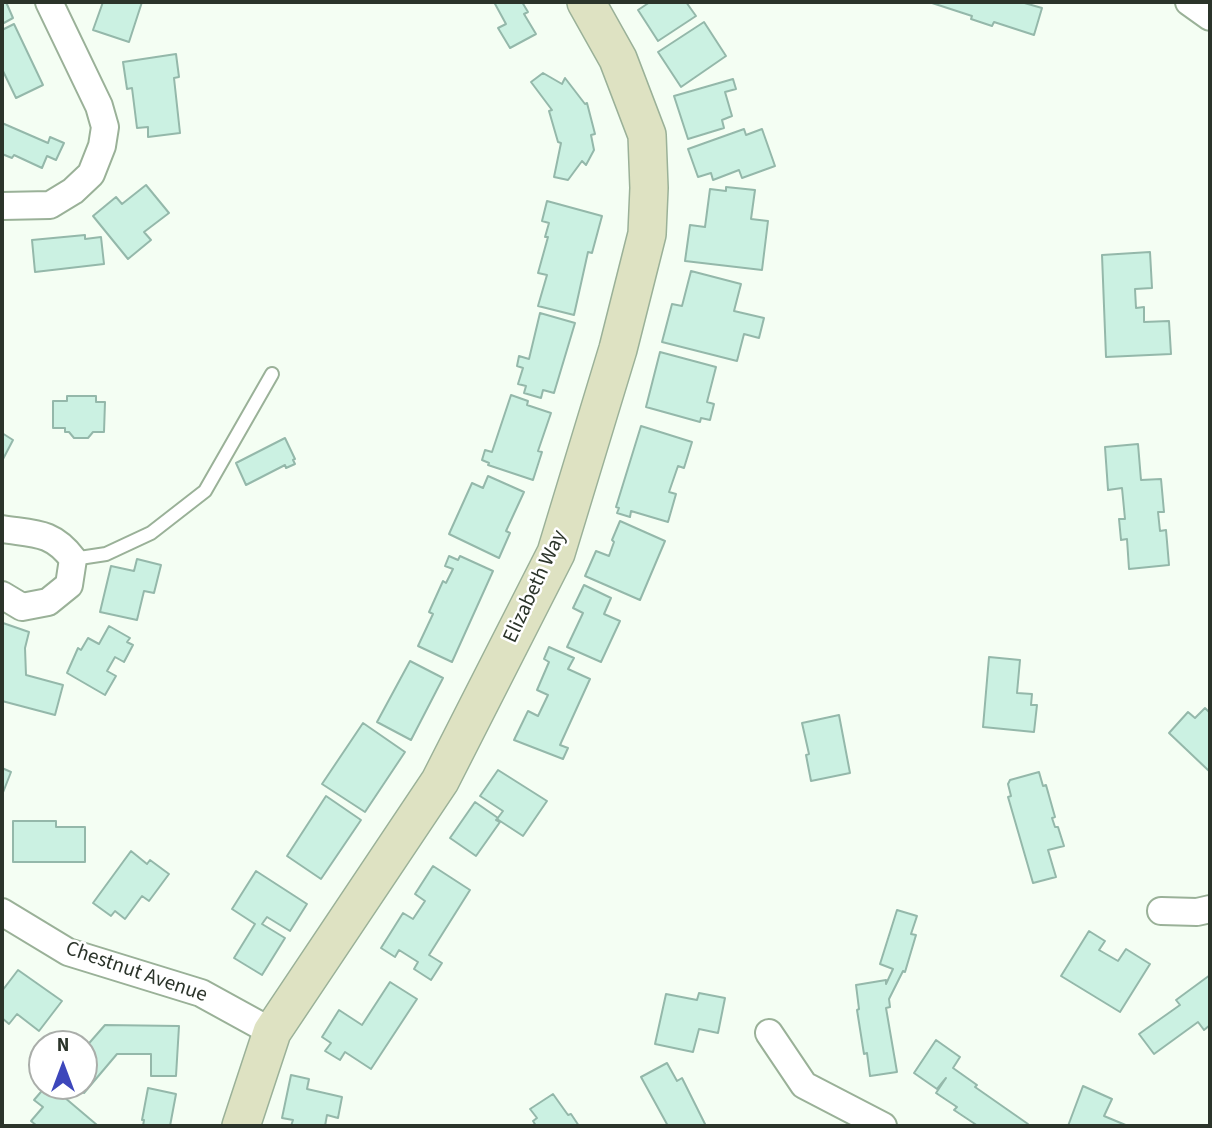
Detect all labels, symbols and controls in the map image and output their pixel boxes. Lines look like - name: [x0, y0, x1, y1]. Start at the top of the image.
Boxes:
- street label: Elizabeth Way: [499, 527, 573, 647]
- street label: Chestnut Avenue: [62, 937, 210, 1009]
- north arrow: [28, 1030, 98, 1100]
- text: N: [57, 1032, 69, 1059]

